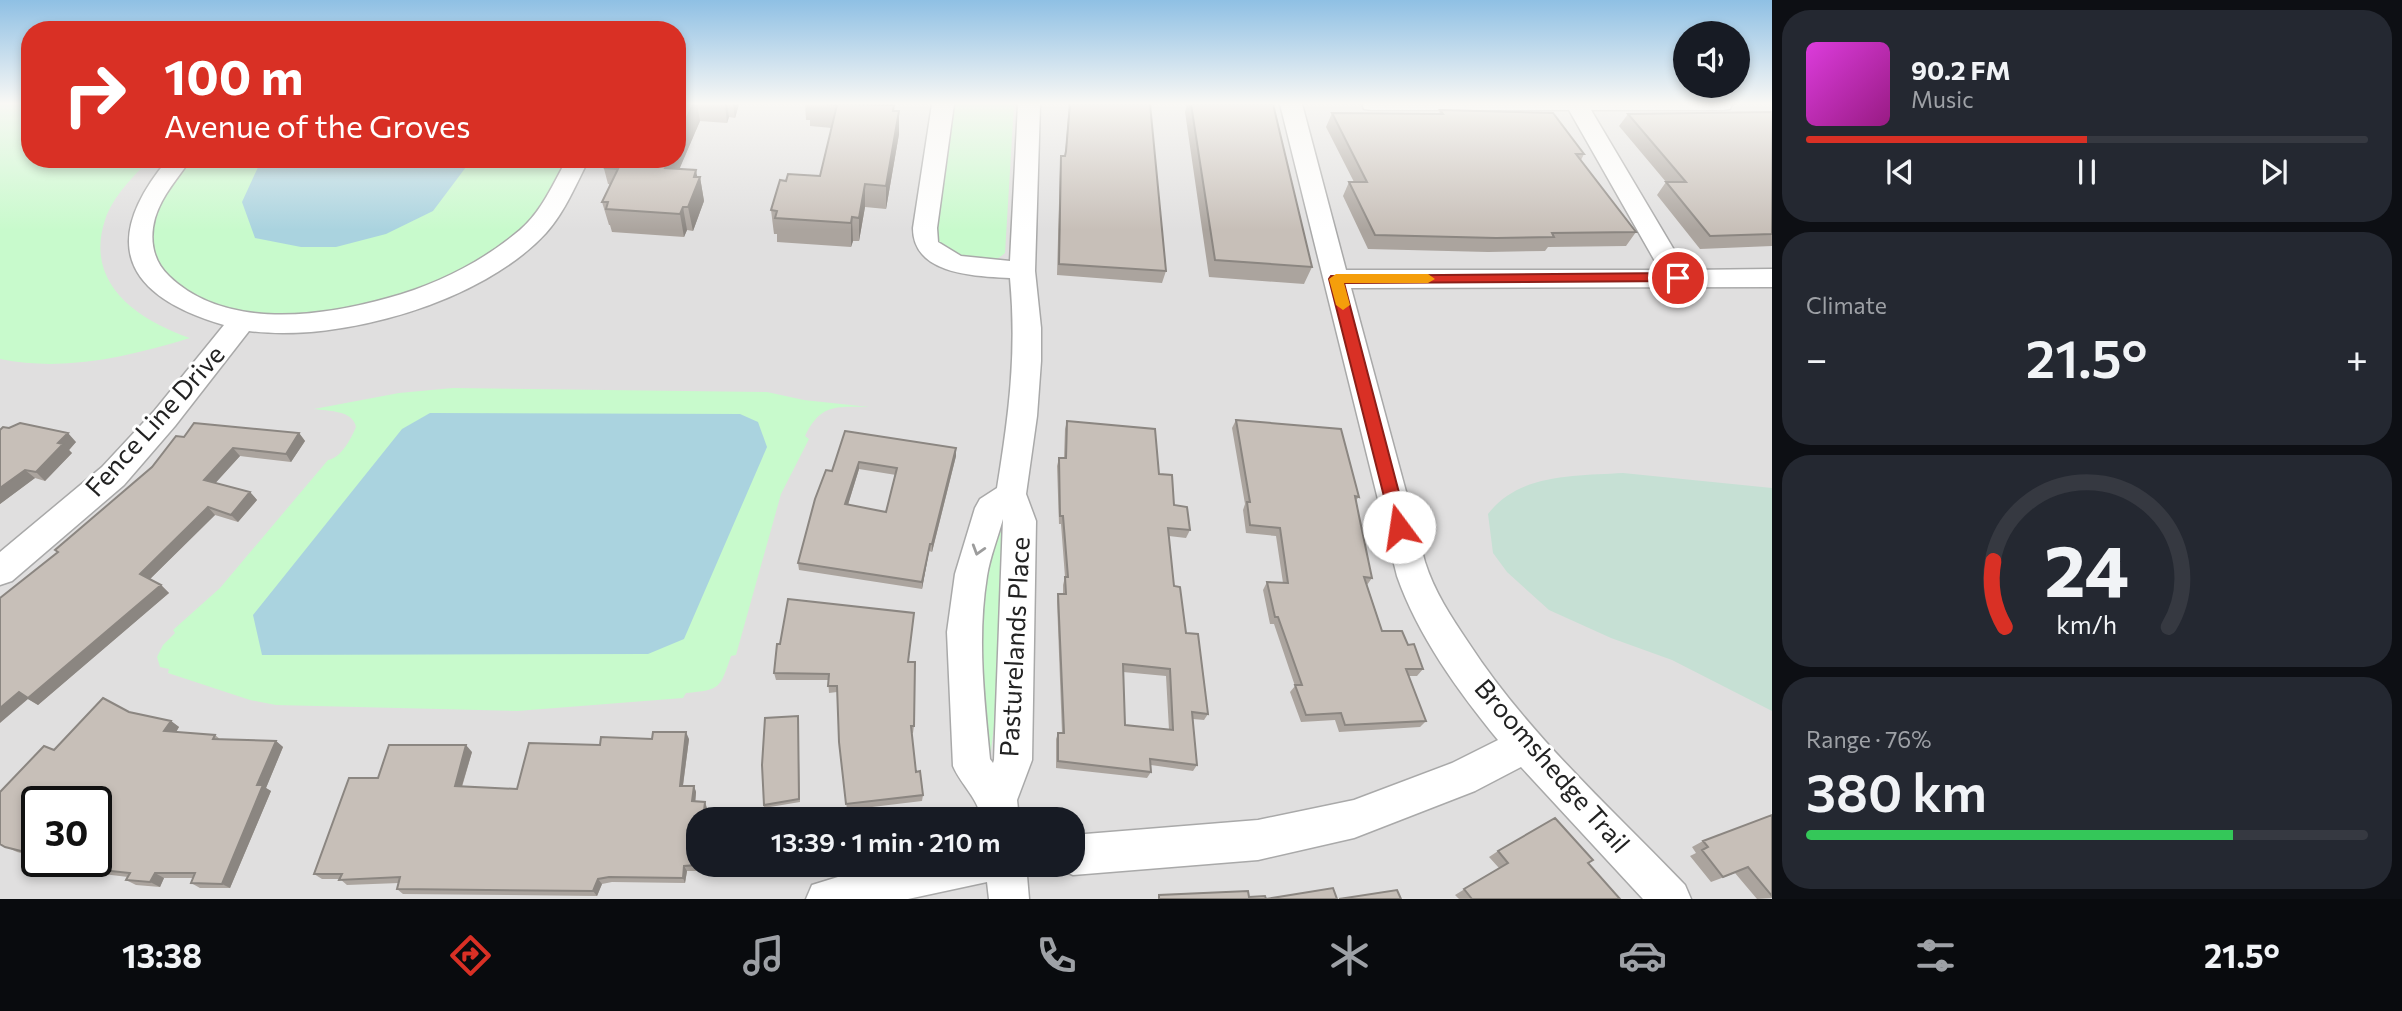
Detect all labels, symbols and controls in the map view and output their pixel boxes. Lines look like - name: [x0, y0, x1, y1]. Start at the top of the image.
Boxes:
- map controls: [1673, 21, 1750, 98]
- button: sound: [1673, 21, 1750, 98]
- text: 100 m: [164, 45, 303, 105]
- icon: right: [49, 49, 140, 140]
- text: 90.2 FM: [1911, 54, 2011, 85]
- text: Music: [1911, 85, 1974, 113]
- text: Avenue of the Groves: [164, 105, 470, 145]
- icon: previous: [1881, 153, 1919, 191]
- icon: pause: [2068, 153, 2106, 191]
- icon: next: [2255, 153, 2293, 191]
- pin: [1648, 248, 1708, 308]
- icon: arrive: [1659, 259, 1697, 297]
- text: Climate: [1806, 291, 1887, 319]
- text: 21.5°: [2026, 325, 2147, 389]
- text: −: [1806, 334, 1828, 381]
- text: +: [2346, 334, 2368, 381]
- street label: Fence Line Drive: [78, 338, 230, 502]
- position arrow: [1362, 490, 1436, 564]
- text: 24: [2044, 523, 2130, 612]
- street label: Pasturelands Place: [992, 536, 1035, 758]
- one-way arrow: [972, 544, 987, 556]
- text: km/h: [2057, 608, 2117, 638]
- street label: Broomshedge Trail: [1469, 672, 1637, 858]
- text: Range · 76%: [1806, 725, 1931, 753]
- text: 380 km: [1806, 759, 1987, 823]
- speed limit sign: 30: [21, 786, 112, 877]
- text: 13:39 · 1 min · 210 m: [771, 826, 1000, 857]
- icon: directions: [446, 931, 495, 980]
- icon: music: [739, 931, 788, 980]
- icon: phone: [1032, 931, 1081, 980]
- icon: climate: [1325, 931, 1374, 980]
- icon: car: [1618, 931, 1667, 980]
- icon: filters: [1911, 931, 1960, 980]
- text: 13:38: [122, 935, 202, 975]
- text: 21.5°: [2204, 935, 2280, 975]

